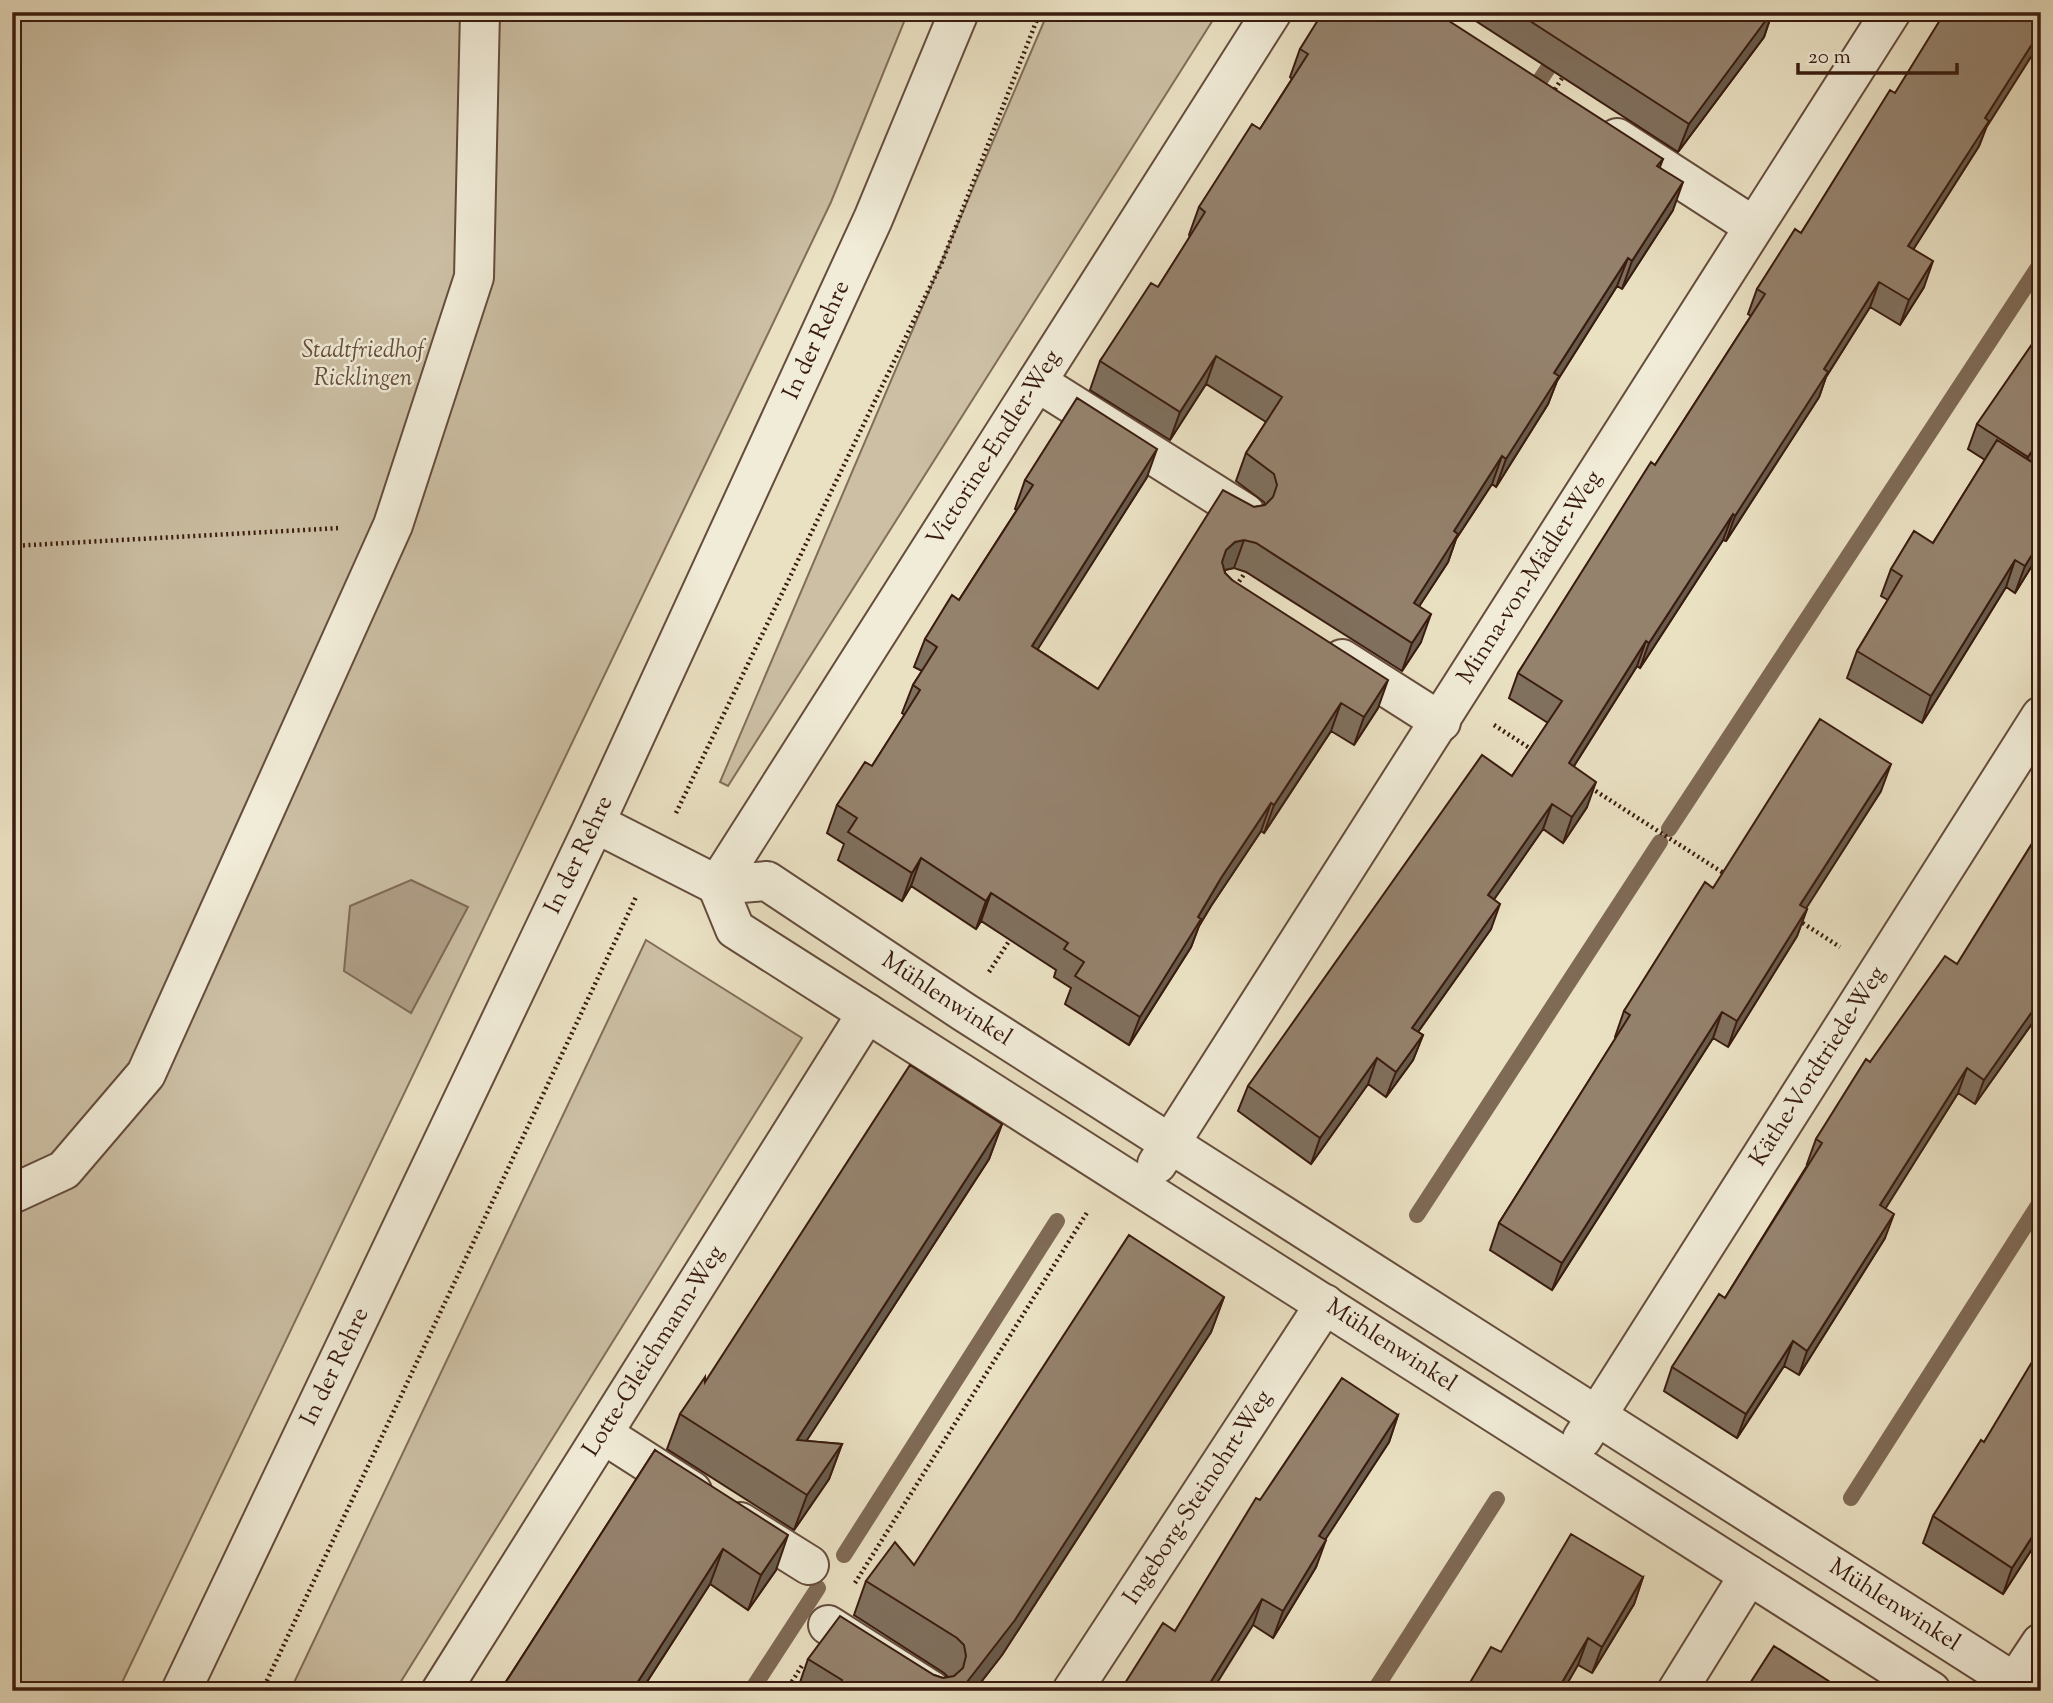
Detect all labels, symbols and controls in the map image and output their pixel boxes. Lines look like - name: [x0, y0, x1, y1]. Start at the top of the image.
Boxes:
- scale bar: [1798, 32, 1957, 76]
- text: 20 m: [1808, 43, 1851, 73]
- street label: In der Rehre: [775, 275, 859, 405]
- park label: Stadtfriedhof Ricklingen: [302, 334, 427, 396]
- street label: Victorine-Endler-Weg: [919, 343, 1070, 554]
- street label: Minna-von-Mädler-Weg: [1450, 464, 1612, 691]
- street label: In der Rehre: [537, 790, 622, 920]
- street label: Mühlenwinkel: [874, 944, 1019, 1055]
- street label: Käthe-Vordtriede-Weg: [1742, 960, 1895, 1173]
- street label: Lotte-Gleichmann-Weg: [575, 1239, 734, 1464]
- street label: Mühlenwinkel: [1319, 1291, 1463, 1401]
- street label: In der Rehre: [293, 1302, 378, 1432]
- street label: Ingeborg-Steinohrt-Weg: [1116, 1383, 1281, 1612]
- street label: Mühlenwinkel: [1822, 1551, 1967, 1661]

